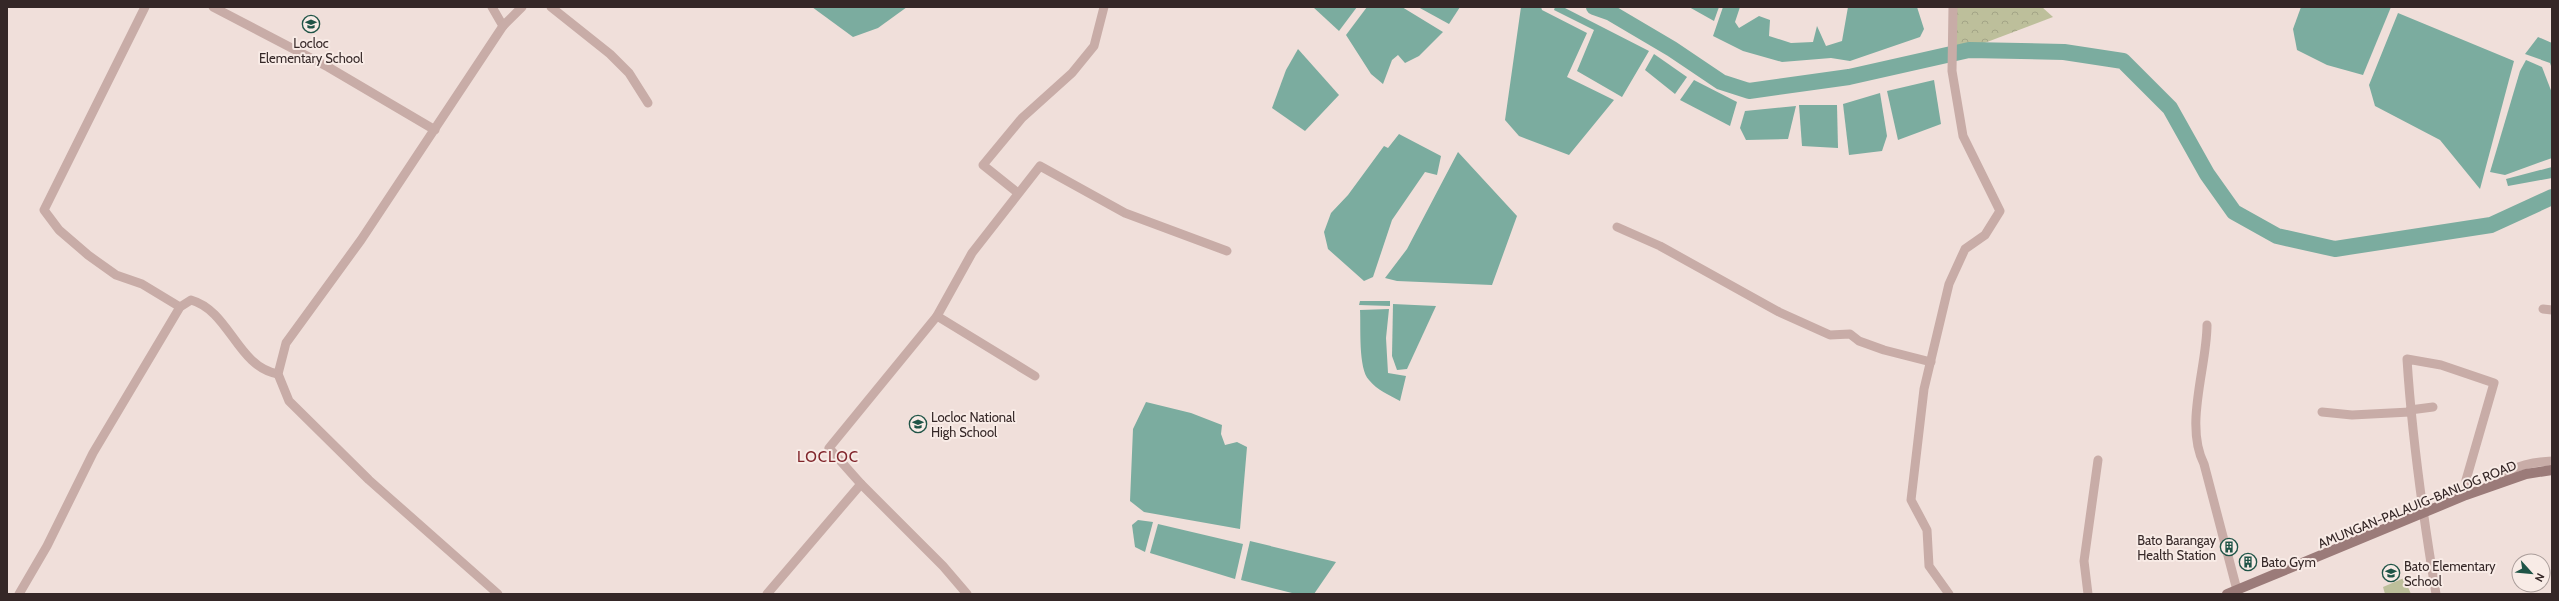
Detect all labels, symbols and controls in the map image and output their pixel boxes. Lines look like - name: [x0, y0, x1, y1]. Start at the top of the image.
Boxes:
- school or university icon: Locloc Elementary School: [301, 14, 321, 34]
- place label: Locloc Elementary School: [259, 35, 363, 66]
- place label: Locloc National High School: [931, 409, 1015, 440]
- school or university icon: Locloc National High School: [908, 414, 928, 434]
- district label: LOCLOC: [797, 448, 859, 466]
- street label: AMUNGAN-PALAUIG-BANLOG ROAD: [2315, 457, 2519, 551]
- place label: Bato Barangay Health Station: [2137, 532, 2216, 563]
- building icon: Bato Barangay Health Station: [2219, 537, 2239, 557]
- building icon: Bato Gym: [2238, 552, 2258, 572]
- north arrow: [2511, 553, 2551, 593]
- place label: Bato Gym: [2261, 554, 2316, 570]
- place label: Bato Elementary School: [2404, 558, 2496, 589]
- school or university icon: Bato Elementary School: [2381, 563, 2401, 583]
- text: N: [2532, 571, 2548, 584]

